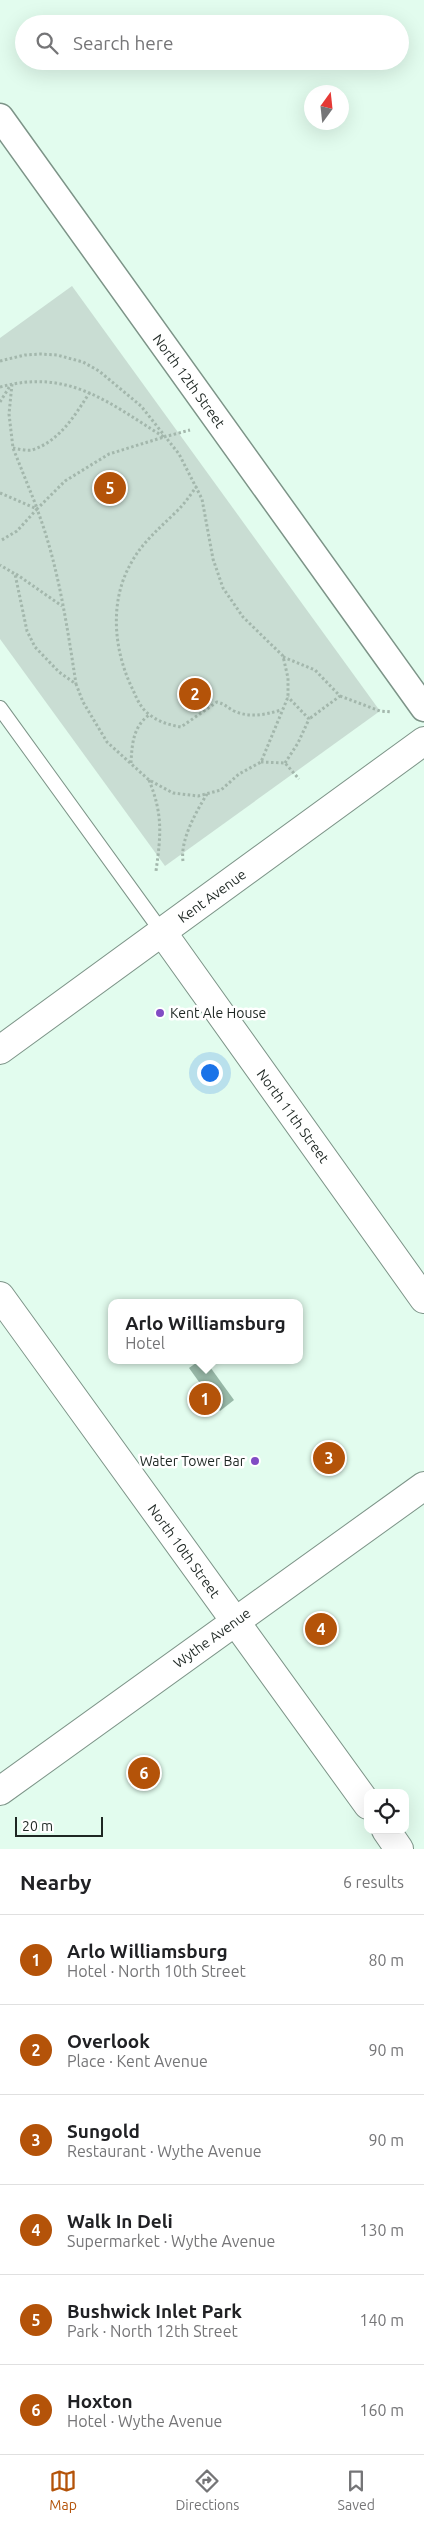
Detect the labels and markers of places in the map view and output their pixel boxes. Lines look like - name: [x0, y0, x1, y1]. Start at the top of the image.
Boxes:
- pin: 5: [94, 469, 126, 507]
- pin: 2: [179, 675, 211, 713]
- place label: Kent Ale House: [170, 1005, 266, 1021]
- marker: Kent Ale House: [154, 1007, 166, 1019]
- pin: 1: [189, 1380, 221, 1418]
- pin: 3: [313, 1439, 345, 1477]
- place label: Water Tower Bar: [140, 1453, 246, 1469]
- marker: Water Tower Bar: [249, 1455, 261, 1467]
- pin: 4: [305, 1610, 337, 1648]
- pin: 6: [128, 1754, 160, 1792]

